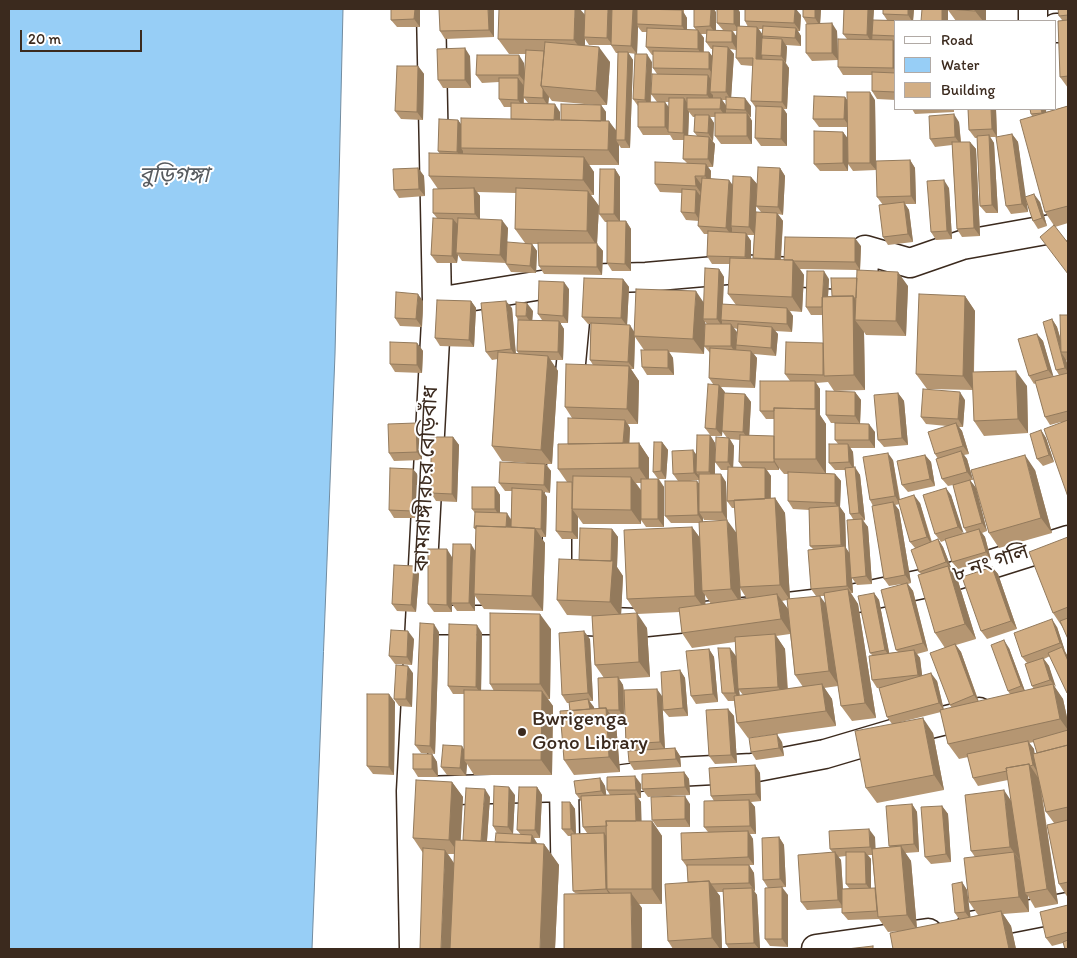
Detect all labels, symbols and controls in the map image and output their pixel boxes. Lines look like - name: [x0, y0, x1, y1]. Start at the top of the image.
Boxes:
- scale bar: [22, 20, 145, 52]
- legend: [894, 20, 1057, 110]
- text: 20 m: [28, 30, 61, 48]
- text: Road: [941, 31, 973, 49]
- text: Water: [941, 56, 979, 74]
- text: Building: [941, 81, 995, 99]
- water label: বুড়িগঙ্গা: [139, 163, 209, 189]
- street label: কামরাঙ্গীরচর বেড়িবাঁধ: [410, 386, 444, 572]
- street label: ৮ নং গলি: [950, 540, 1032, 588]
- place label: Bwrigenga Gono Library: [532, 707, 648, 757]
- marker: Bwrigenga Gono Library: [516, 726, 528, 738]

